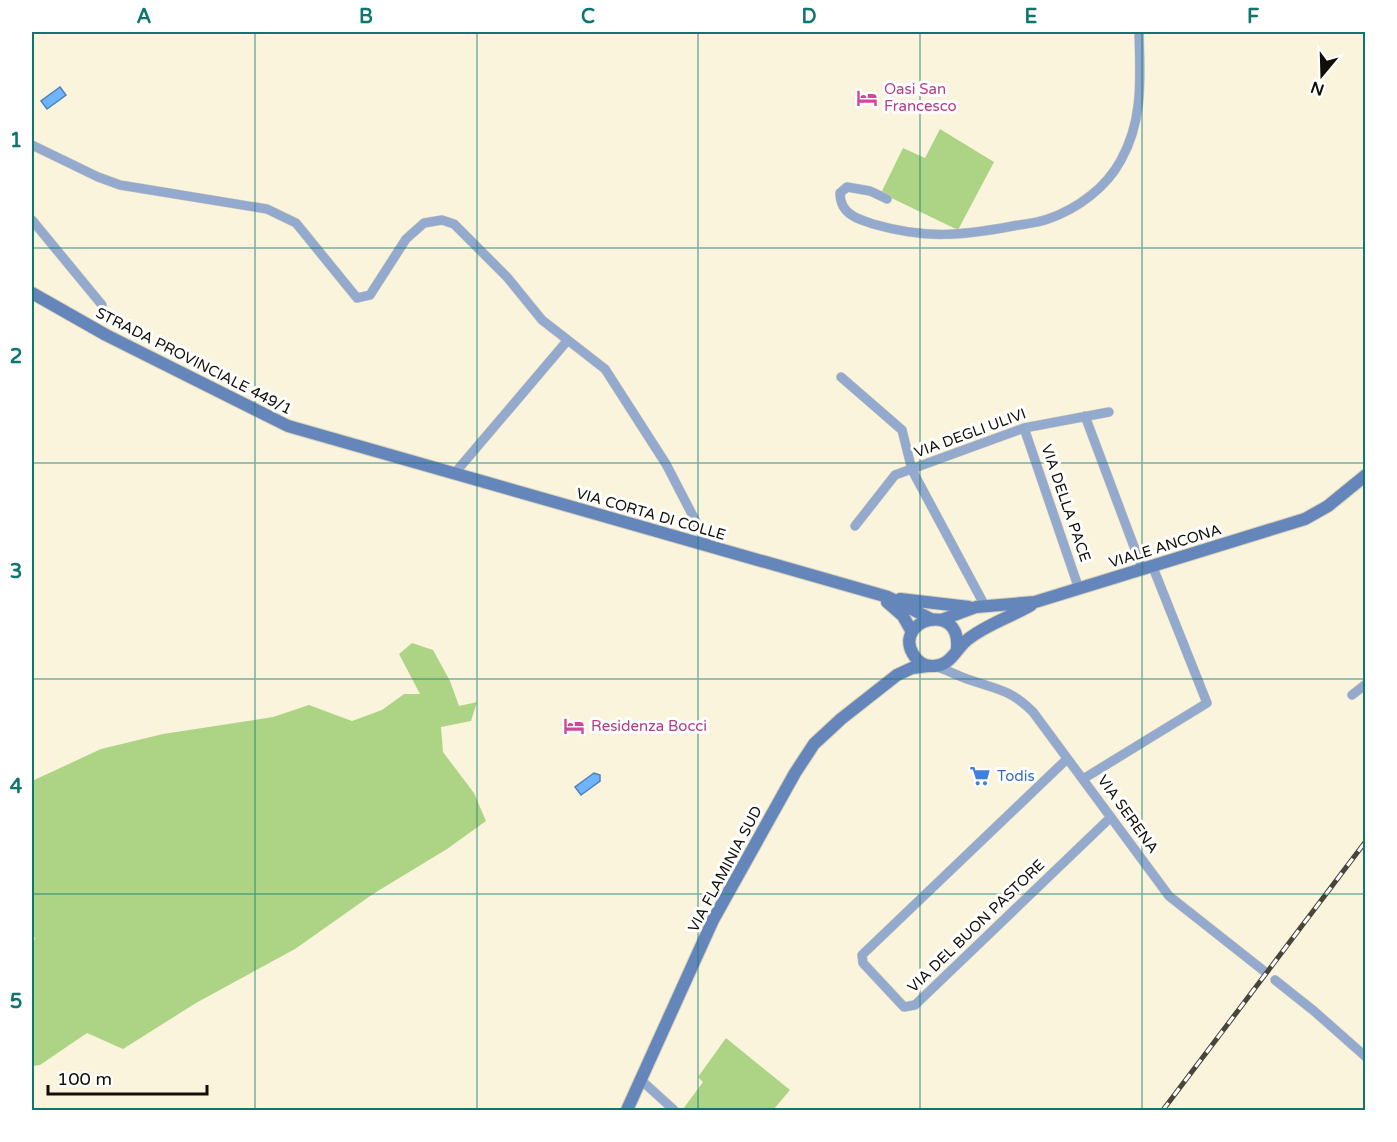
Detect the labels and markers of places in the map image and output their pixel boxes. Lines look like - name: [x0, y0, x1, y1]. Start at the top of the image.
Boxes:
- place label: Oasi San Francesco: [884, 80, 957, 115]
- hotel icon: Oasi San Francesco: [855, 86, 879, 110]
- hotel icon: Residenza Bocci: [562, 714, 586, 738]
- place label: Residenza Bocci: [591, 717, 707, 735]
- supermarket icon: Todis: [968, 764, 992, 788]
- place label: Todis: [997, 767, 1035, 785]

